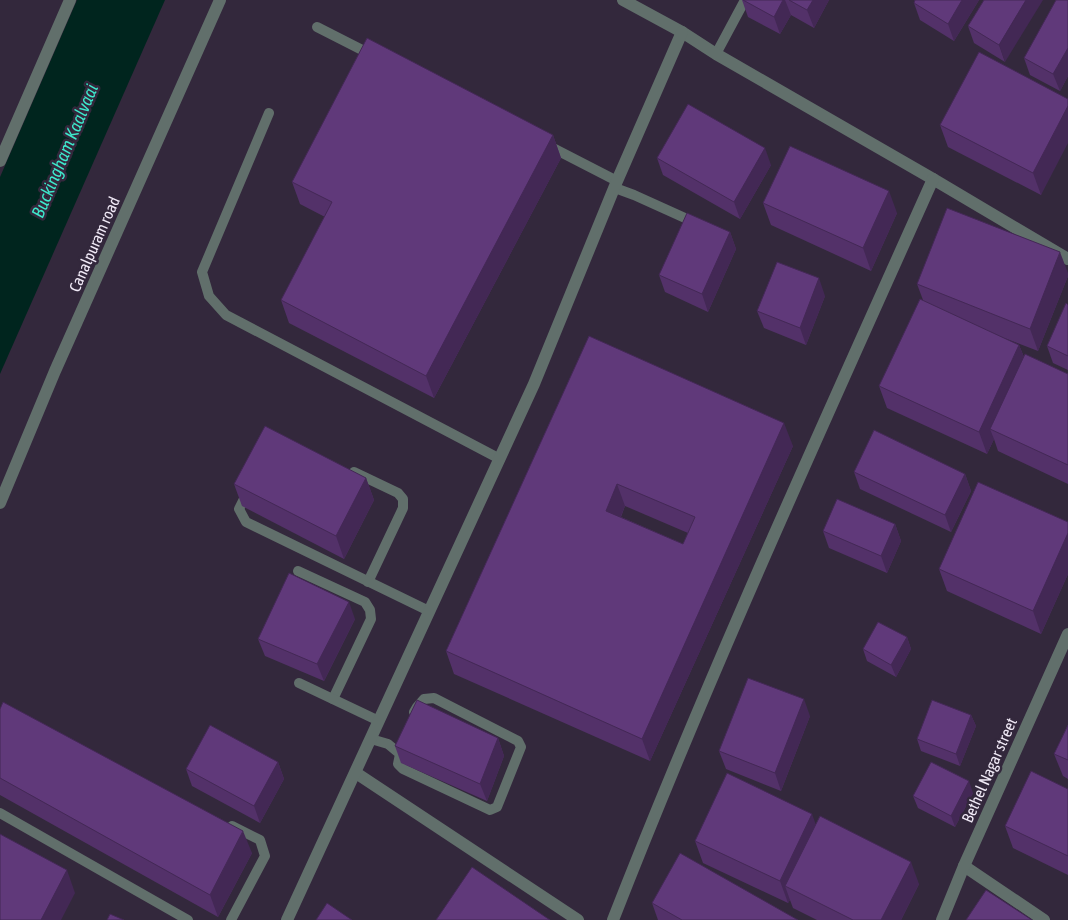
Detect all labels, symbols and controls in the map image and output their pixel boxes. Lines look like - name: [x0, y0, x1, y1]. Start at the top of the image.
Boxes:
- water label: Buckingham Kaalvaai: [27, 81, 102, 221]
- street label: Canalpuram road: [65, 194, 124, 295]
- street label: Bethel Nagar street: [958, 714, 1021, 826]

